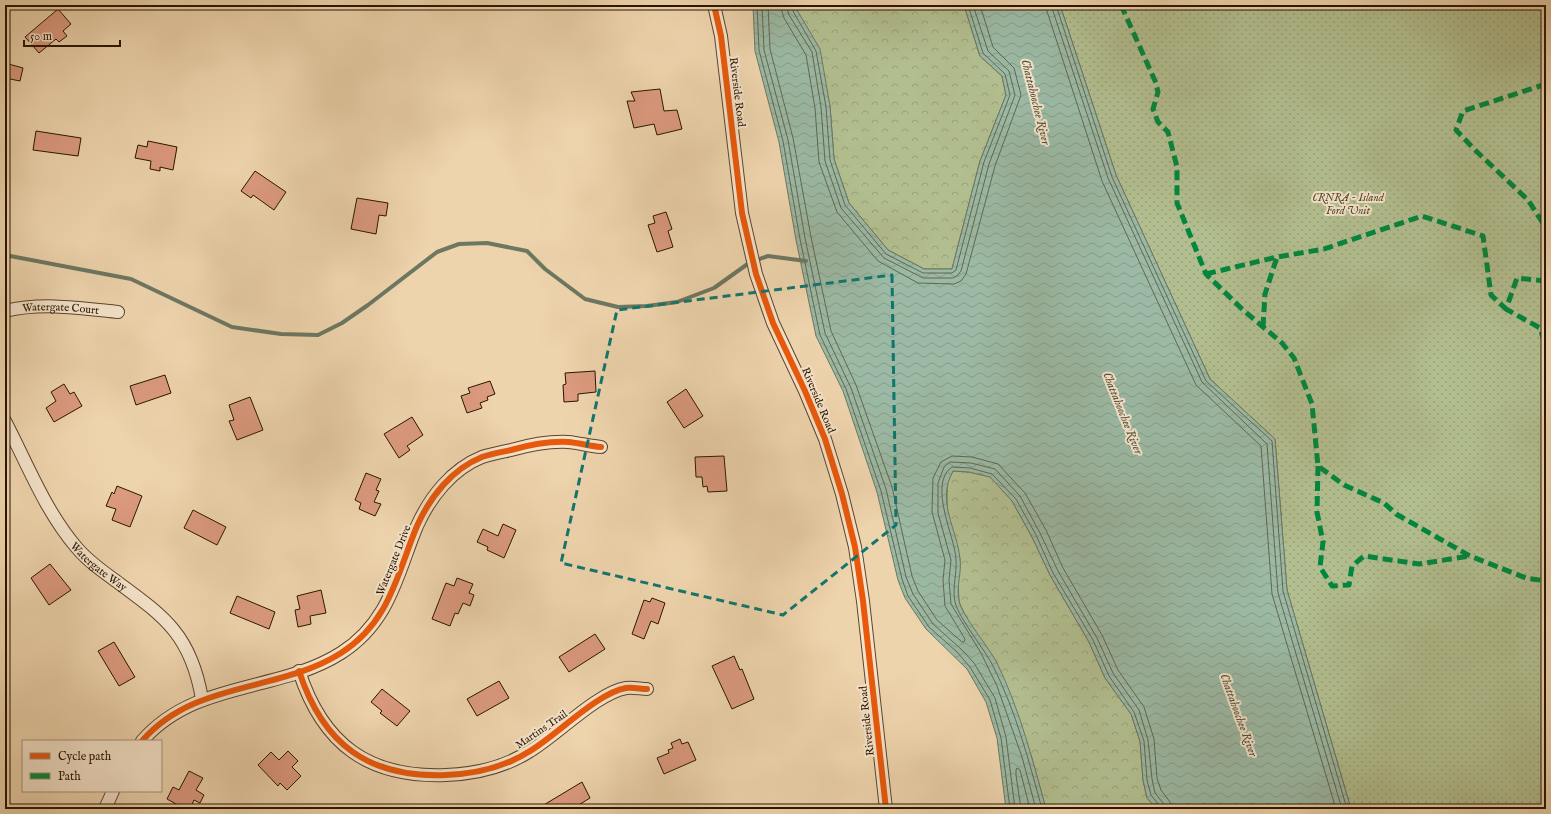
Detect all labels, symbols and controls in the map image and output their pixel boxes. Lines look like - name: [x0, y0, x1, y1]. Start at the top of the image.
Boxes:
- scale bar: [24, 22, 120, 48]
- text: 50 m: [30, 29, 52, 44]
- street label: Riverside Road: [726, 57, 748, 128]
- water label: Chattahoochee River: [1018, 58, 1054, 147]
- park label: CRNRA - Island Ford Unit: [1312, 191, 1385, 218]
- street label: Watergate Court: [22, 300, 100, 318]
- street label: Riverside Road: [798, 365, 838, 435]
- water label: Chattahoochee River: [1099, 370, 1146, 457]
- street label: Watergate Drive: [373, 523, 414, 598]
- street label: Watergate Way: [67, 539, 130, 595]
- water label: Chattahoochee River: [1217, 672, 1261, 760]
- street label: Riverside Road: [856, 685, 878, 756]
- street label: Martins Trail: [513, 707, 570, 752]
- legend: [22, 740, 162, 792]
- text: Cycle path: [58, 749, 112, 765]
- text: Path: [58, 769, 81, 784]

